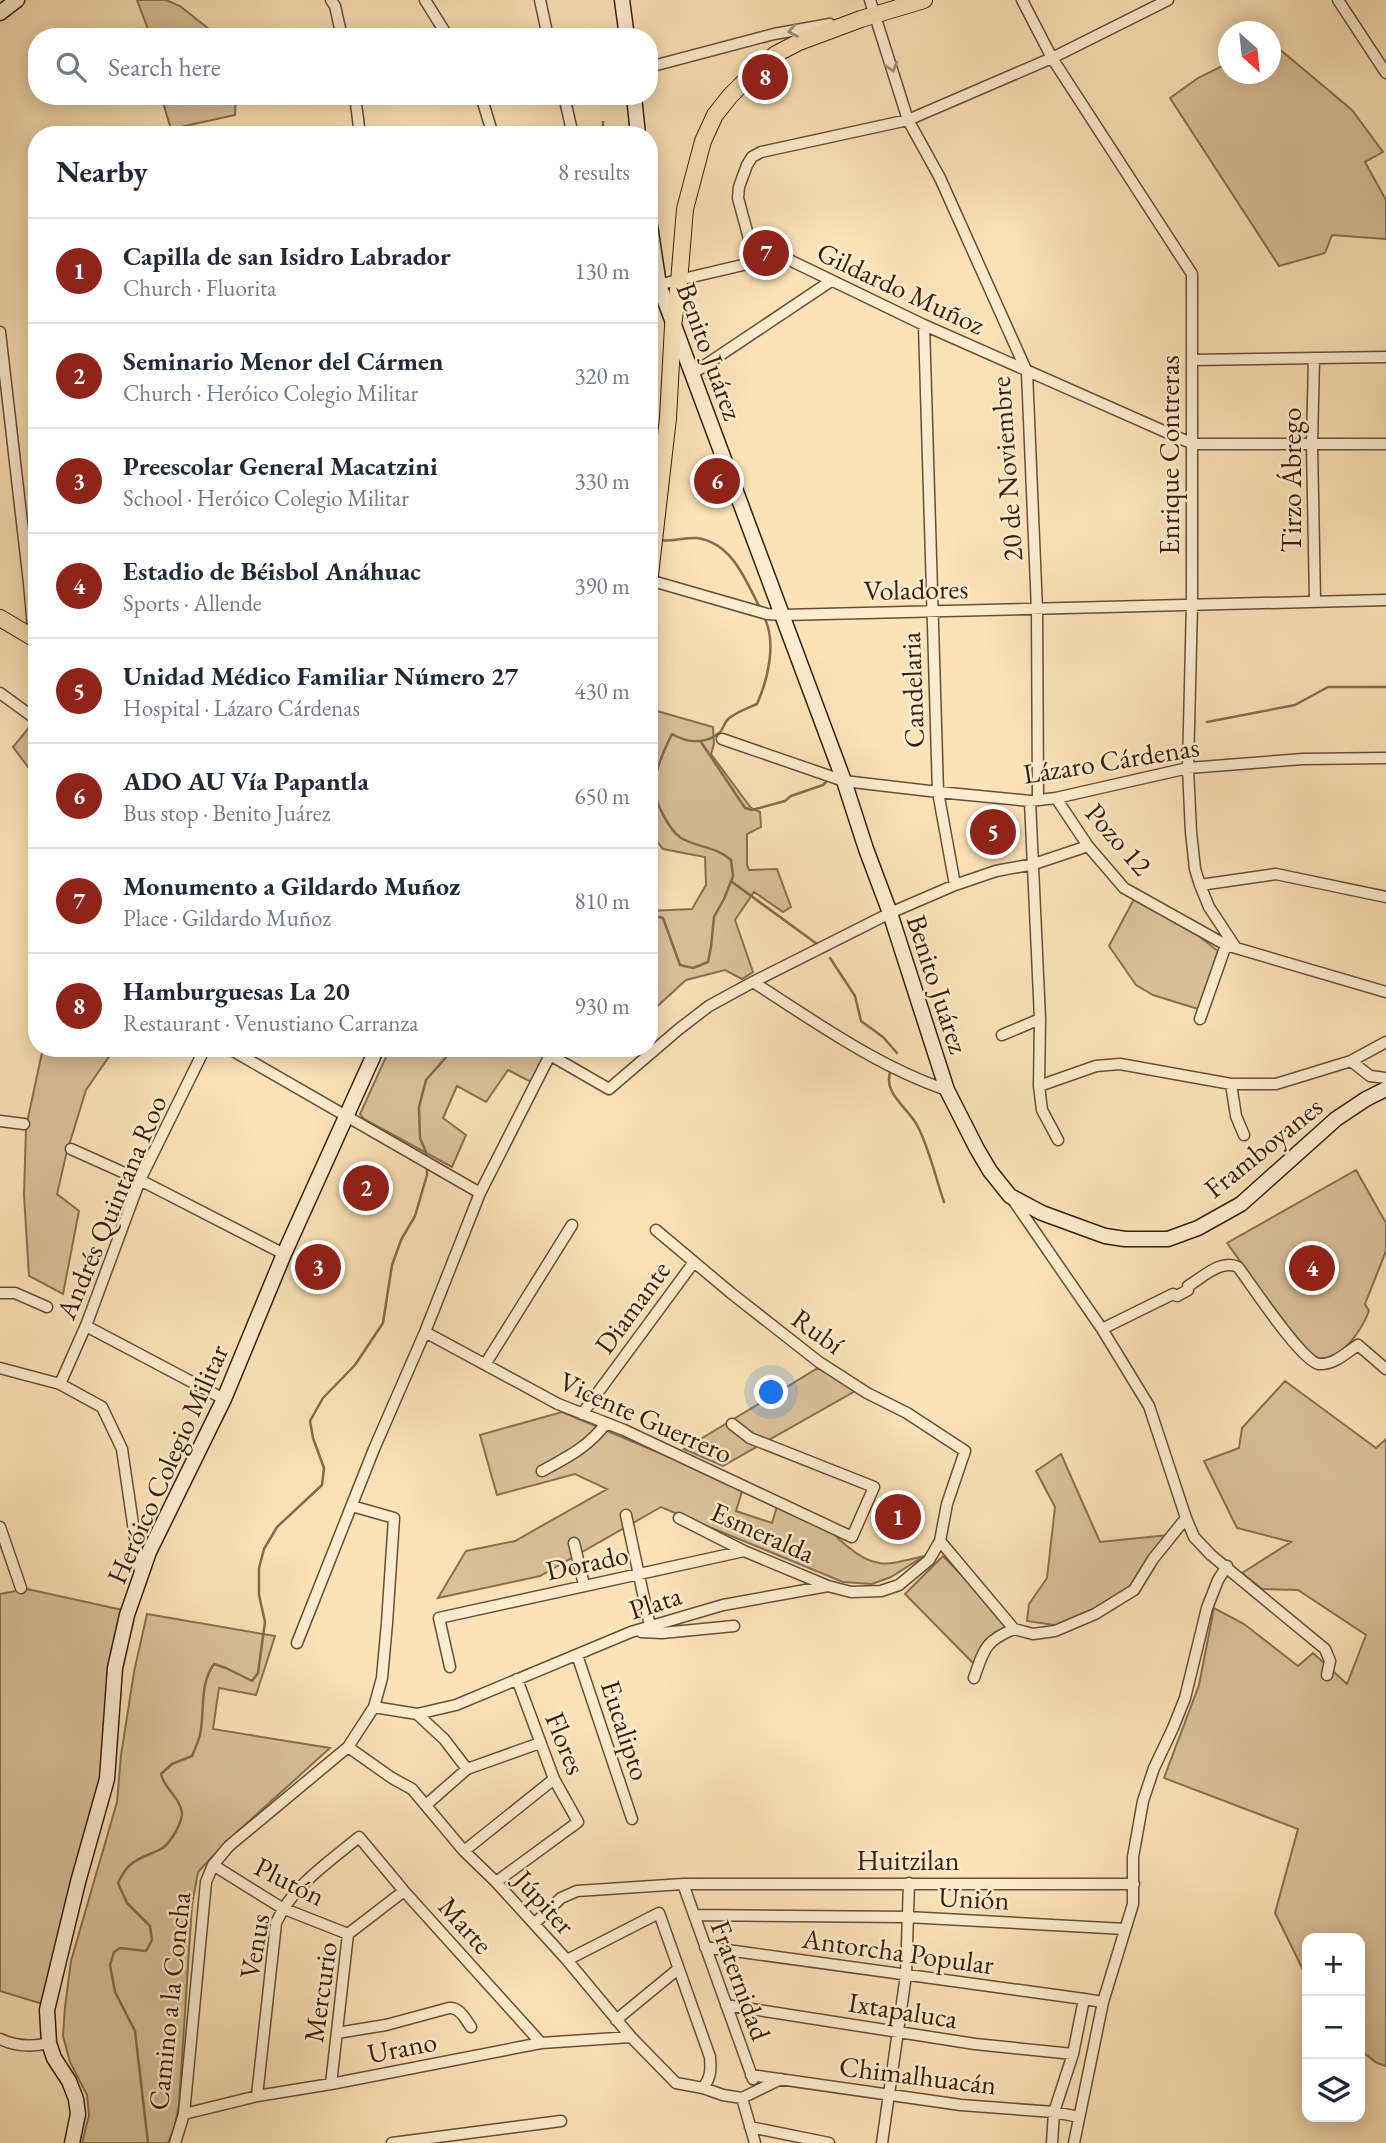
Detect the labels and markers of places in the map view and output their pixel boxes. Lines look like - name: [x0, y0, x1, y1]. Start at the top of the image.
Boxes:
- pin: 8: [742, 51, 788, 103]
- pin: 7: [743, 227, 789, 279]
- pin: 6: [694, 455, 740, 507]
- pin: 5: [970, 806, 1016, 858]
- pin: 2: [343, 1162, 389, 1214]
- pin: 3: [295, 1241, 341, 1293]
- pin: 4: [1289, 1242, 1335, 1294]
- pin: 1: [875, 1491, 921, 1543]

